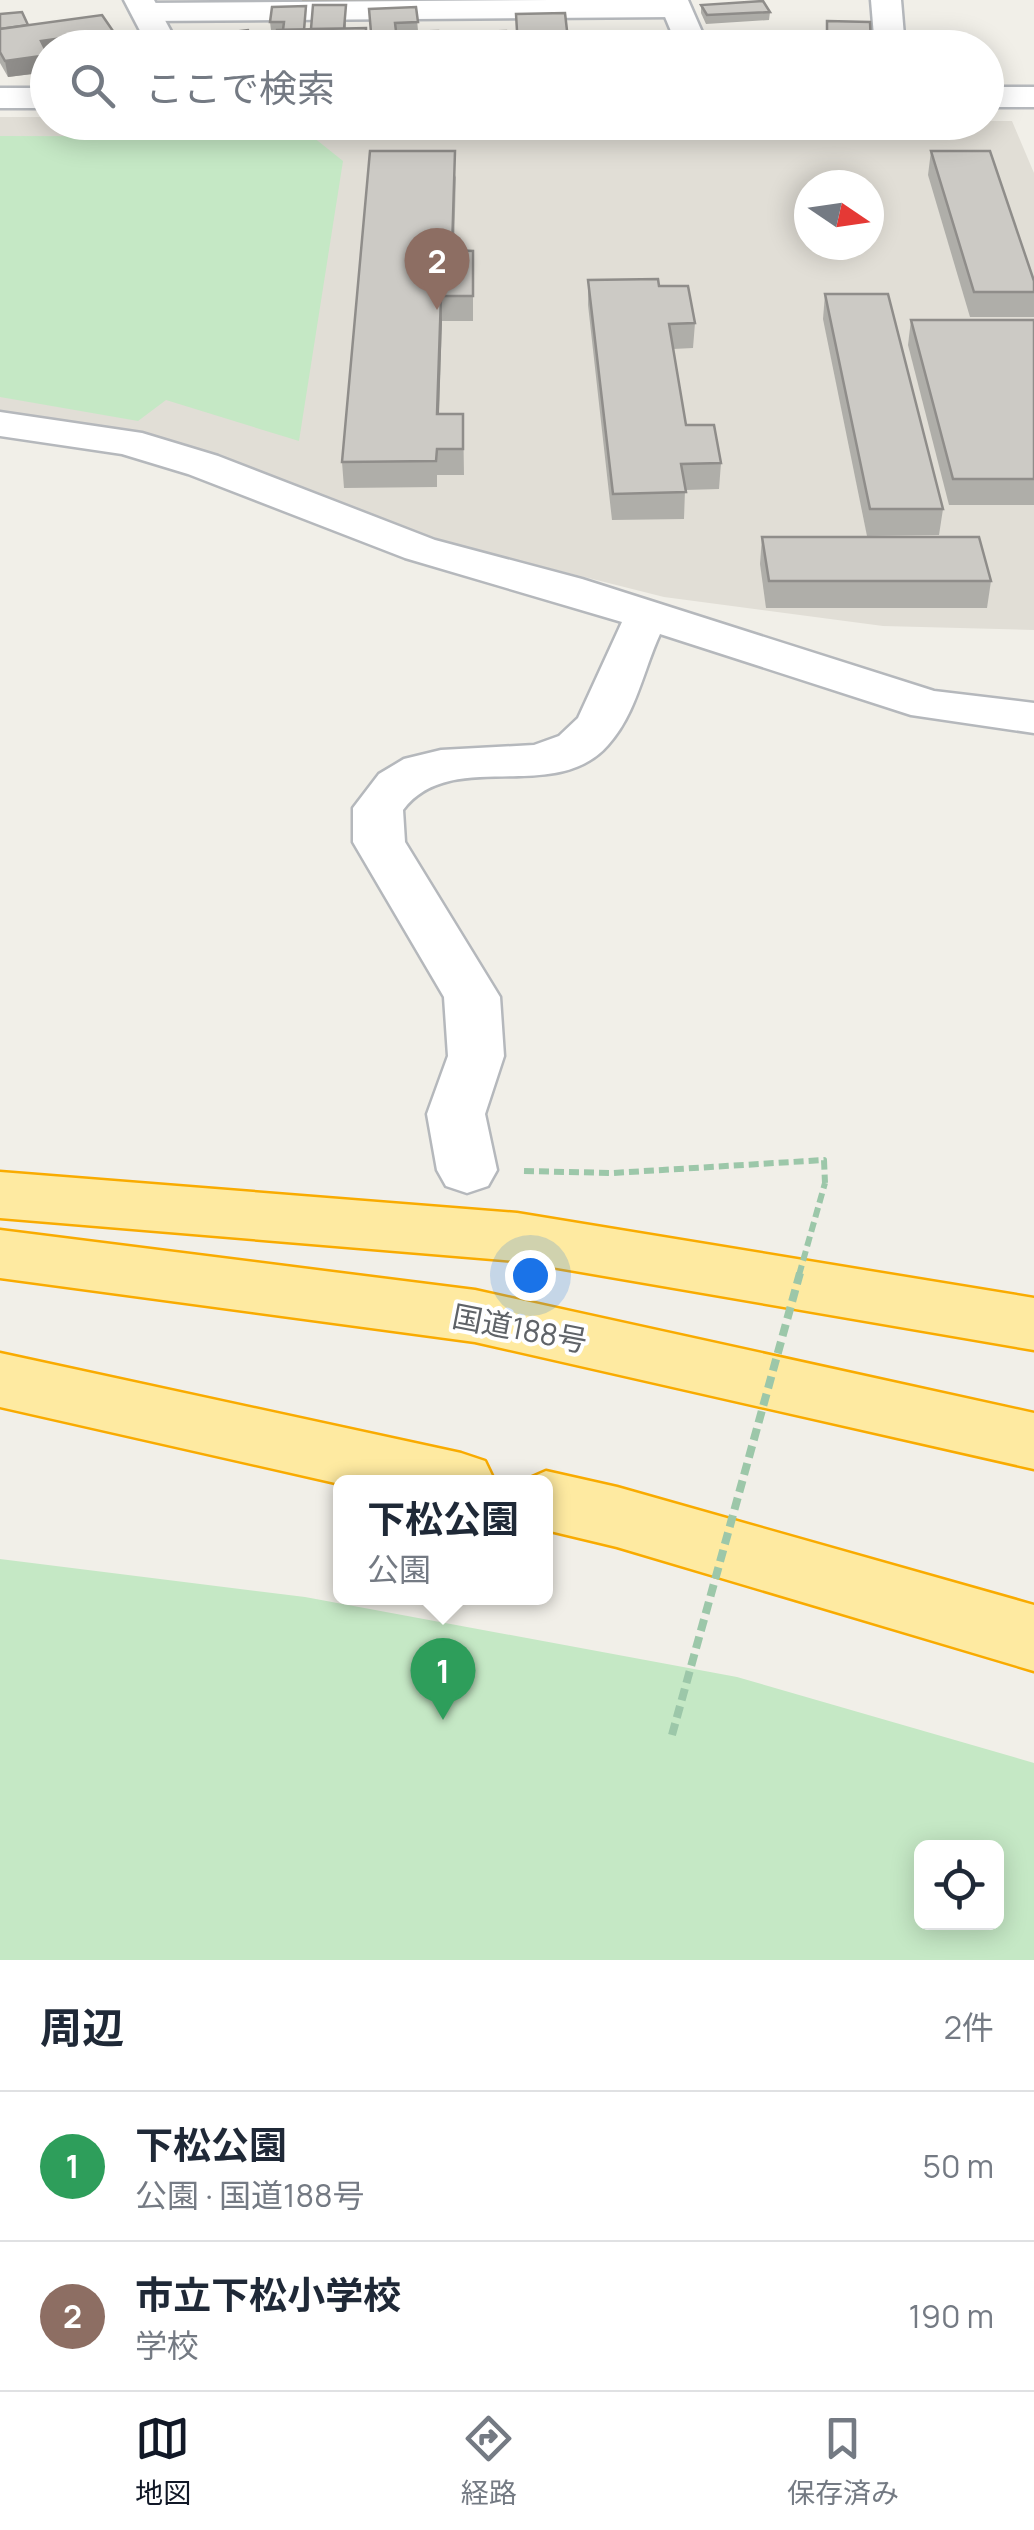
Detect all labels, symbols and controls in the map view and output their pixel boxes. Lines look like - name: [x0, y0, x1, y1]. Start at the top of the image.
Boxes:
- search box: [30, 30, 1004, 140]
- icon: search: [65, 58, 120, 113]
- text: ここで検索: [145, 61, 335, 113]
- north arrow: [794, 170, 884, 260]
- pin: 2: [404, 228, 470, 310]
- your location: [505, 1250, 556, 1301]
- street label: 国道188号: [449, 1295, 591, 1361]
- popup: [333, 1475, 553, 1605]
- text: 下松公園: [367, 1492, 519, 1544]
- text: 公園: [367, 1547, 431, 1591]
- pin: 1: [410, 1638, 476, 1720]
- map controls: [914, 1840, 1004, 1930]
- button: locate: [914, 1840, 1004, 1930]
- text: 周辺: [40, 1998, 124, 2056]
- text: 2件: [944, 2005, 994, 2049]
- text: 下松公園: [135, 2118, 287, 2170]
- text: 1: [65, 2144, 80, 2188]
- text: 50 m: [922, 2144, 994, 2188]
- text: 公園 · 国道188号: [135, 2173, 365, 2217]
- text: 市立下松小学校: [135, 2268, 401, 2320]
- text: 2: [63, 2294, 82, 2338]
- text: 190 m: [909, 2294, 994, 2338]
- text: 学校: [135, 2323, 199, 2367]
- tab: 地図: [135, 2411, 191, 2511]
- tab: 経路: [461, 2411, 517, 2511]
- tab: 保存済み: [787, 2411, 899, 2511]

